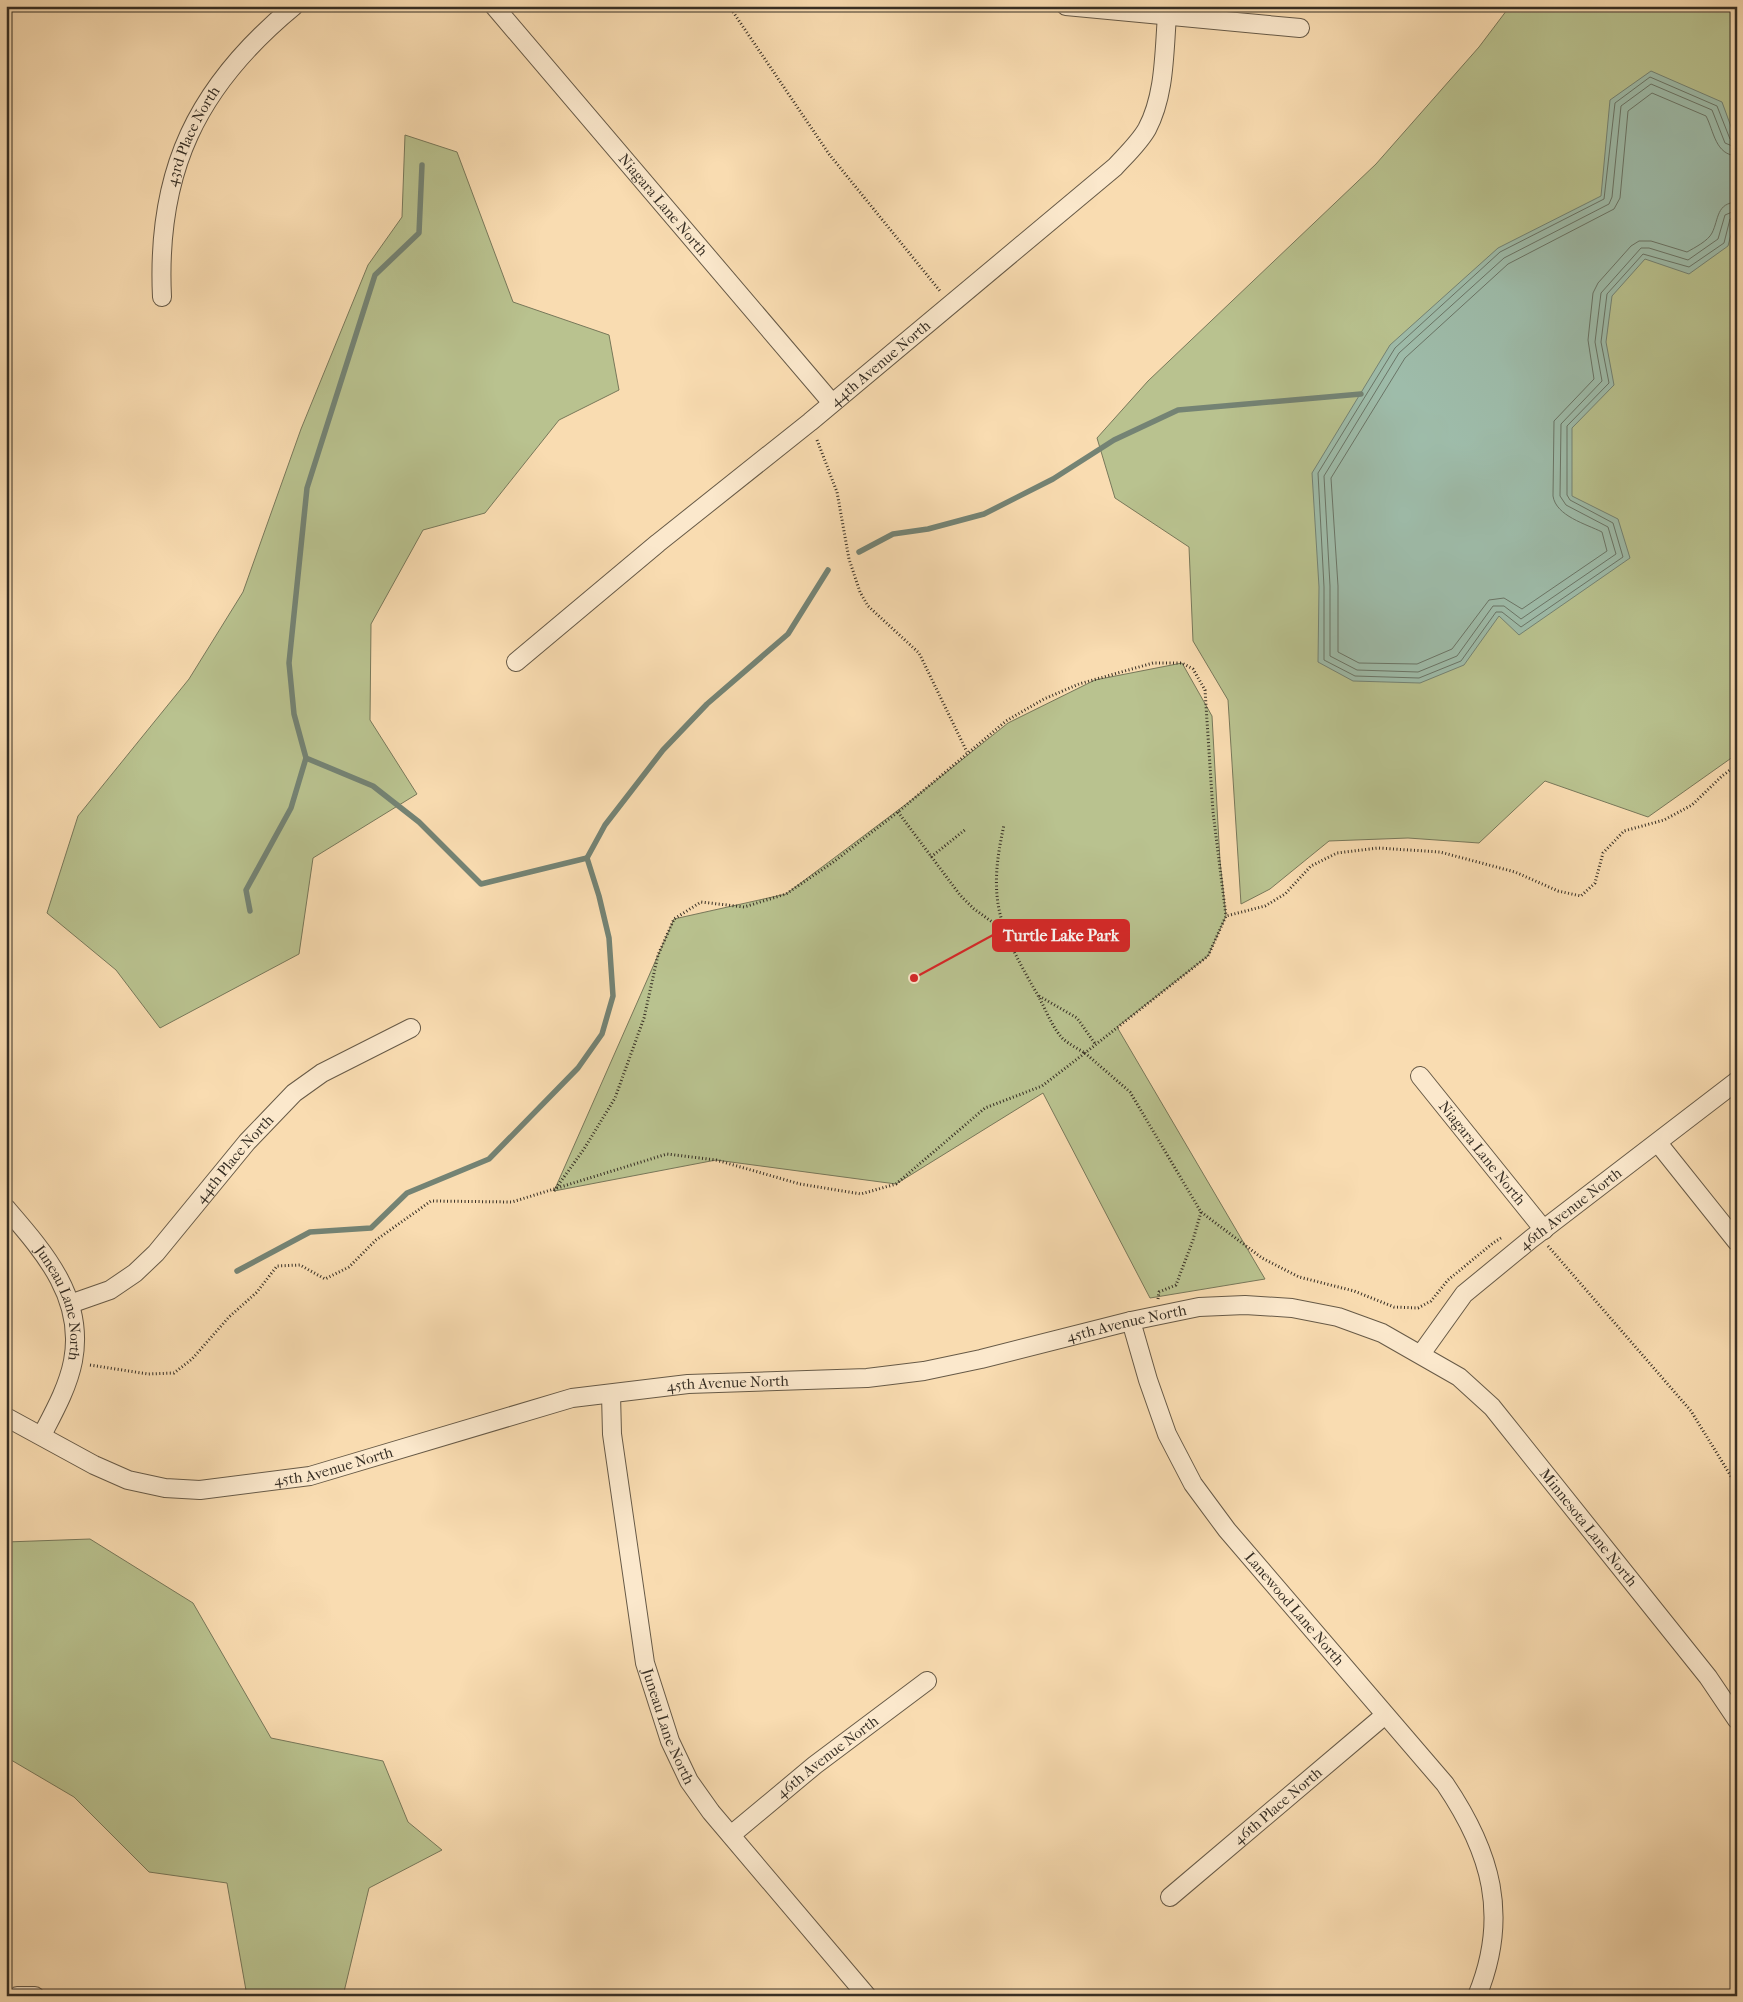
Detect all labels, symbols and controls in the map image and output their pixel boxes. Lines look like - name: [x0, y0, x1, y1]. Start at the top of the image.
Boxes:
- street label: 43rd Place North: [163, 82, 224, 188]
- street label: Niagara Lane North: [615, 150, 712, 260]
- street label: 44th Avenue North: [826, 316, 934, 410]
- callout: Turtle Lake Park: [993, 920, 1129, 951]
- text: Turtle Lake Park: [1002, 926, 1120, 945]
- street label: Niagara Lane North: [1435, 1097, 1530, 1209]
- street label: 44th Place North: [191, 1111, 278, 1207]
- street label: 46th Avenue North: [1515, 1163, 1626, 1254]
- street label: Juneau Lane North: [31, 1241, 84, 1363]
- street label: 45th Avenue North: [1065, 1301, 1189, 1346]
- street label: 45th Avenue North: [665, 1372, 790, 1396]
- street label: 45th Avenue North: [273, 1443, 396, 1490]
- street label: Minnesota Lane North: [1536, 1465, 1641, 1591]
- street label: Lanewood Lane North: [1241, 1548, 1349, 1670]
- street label: Juneau Lane North: [638, 1665, 699, 1788]
- street label: 46th Avenue North: [773, 1711, 882, 1802]
- street label: 46th Place North: [1230, 1763, 1326, 1848]

